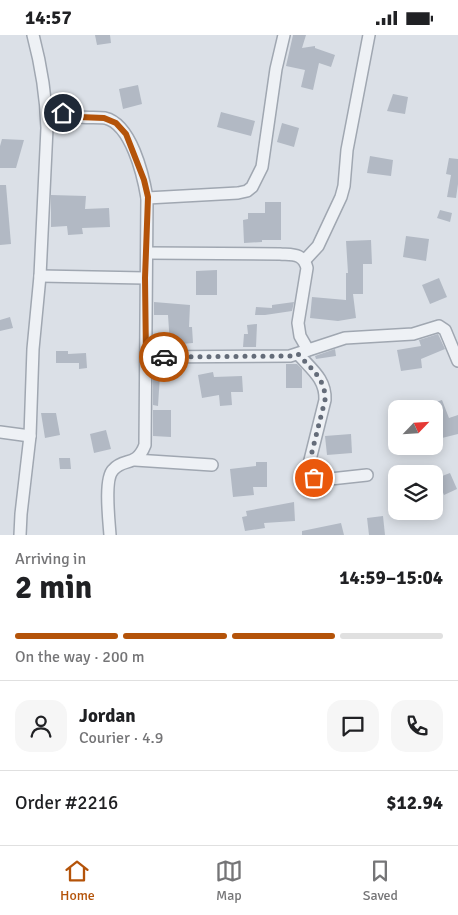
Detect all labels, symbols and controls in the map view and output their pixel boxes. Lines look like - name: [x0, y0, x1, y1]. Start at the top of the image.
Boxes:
- text: 14:57: [25, 6, 72, 30]
- pin: [42, 92, 84, 134]
- icon: home: [49, 99, 77, 127]
- courier: [139, 332, 189, 382]
- icon: car: [150, 343, 178, 371]
- north arrow: [388, 400, 442, 455]
- map controls: [388, 400, 443, 520]
- pin: [293, 457, 335, 499]
- icon: bag: [300, 464, 328, 492]
- button: layers: [388, 465, 443, 520]
- text: Arriving in: [15, 549, 86, 569]
- text: 14:59–15:04: [339, 566, 443, 590]
- text: 2 min: [15, 568, 92, 607]
- text: On the way · 200 m: [15, 647, 145, 667]
- button: person: [15, 700, 67, 752]
- button: chat: [327, 700, 379, 752]
- button: phone: [391, 700, 443, 752]
- text: Jordan: [79, 704, 136, 728]
- text: Courier · 4.9: [79, 728, 163, 748]
- text: Order #2216: [15, 791, 118, 815]
- text: $12.94: [386, 791, 443, 815]
- tab: Home: [60, 857, 95, 904]
- tab: Map: [215, 857, 243, 904]
- tab: Saved: [363, 857, 398, 904]

